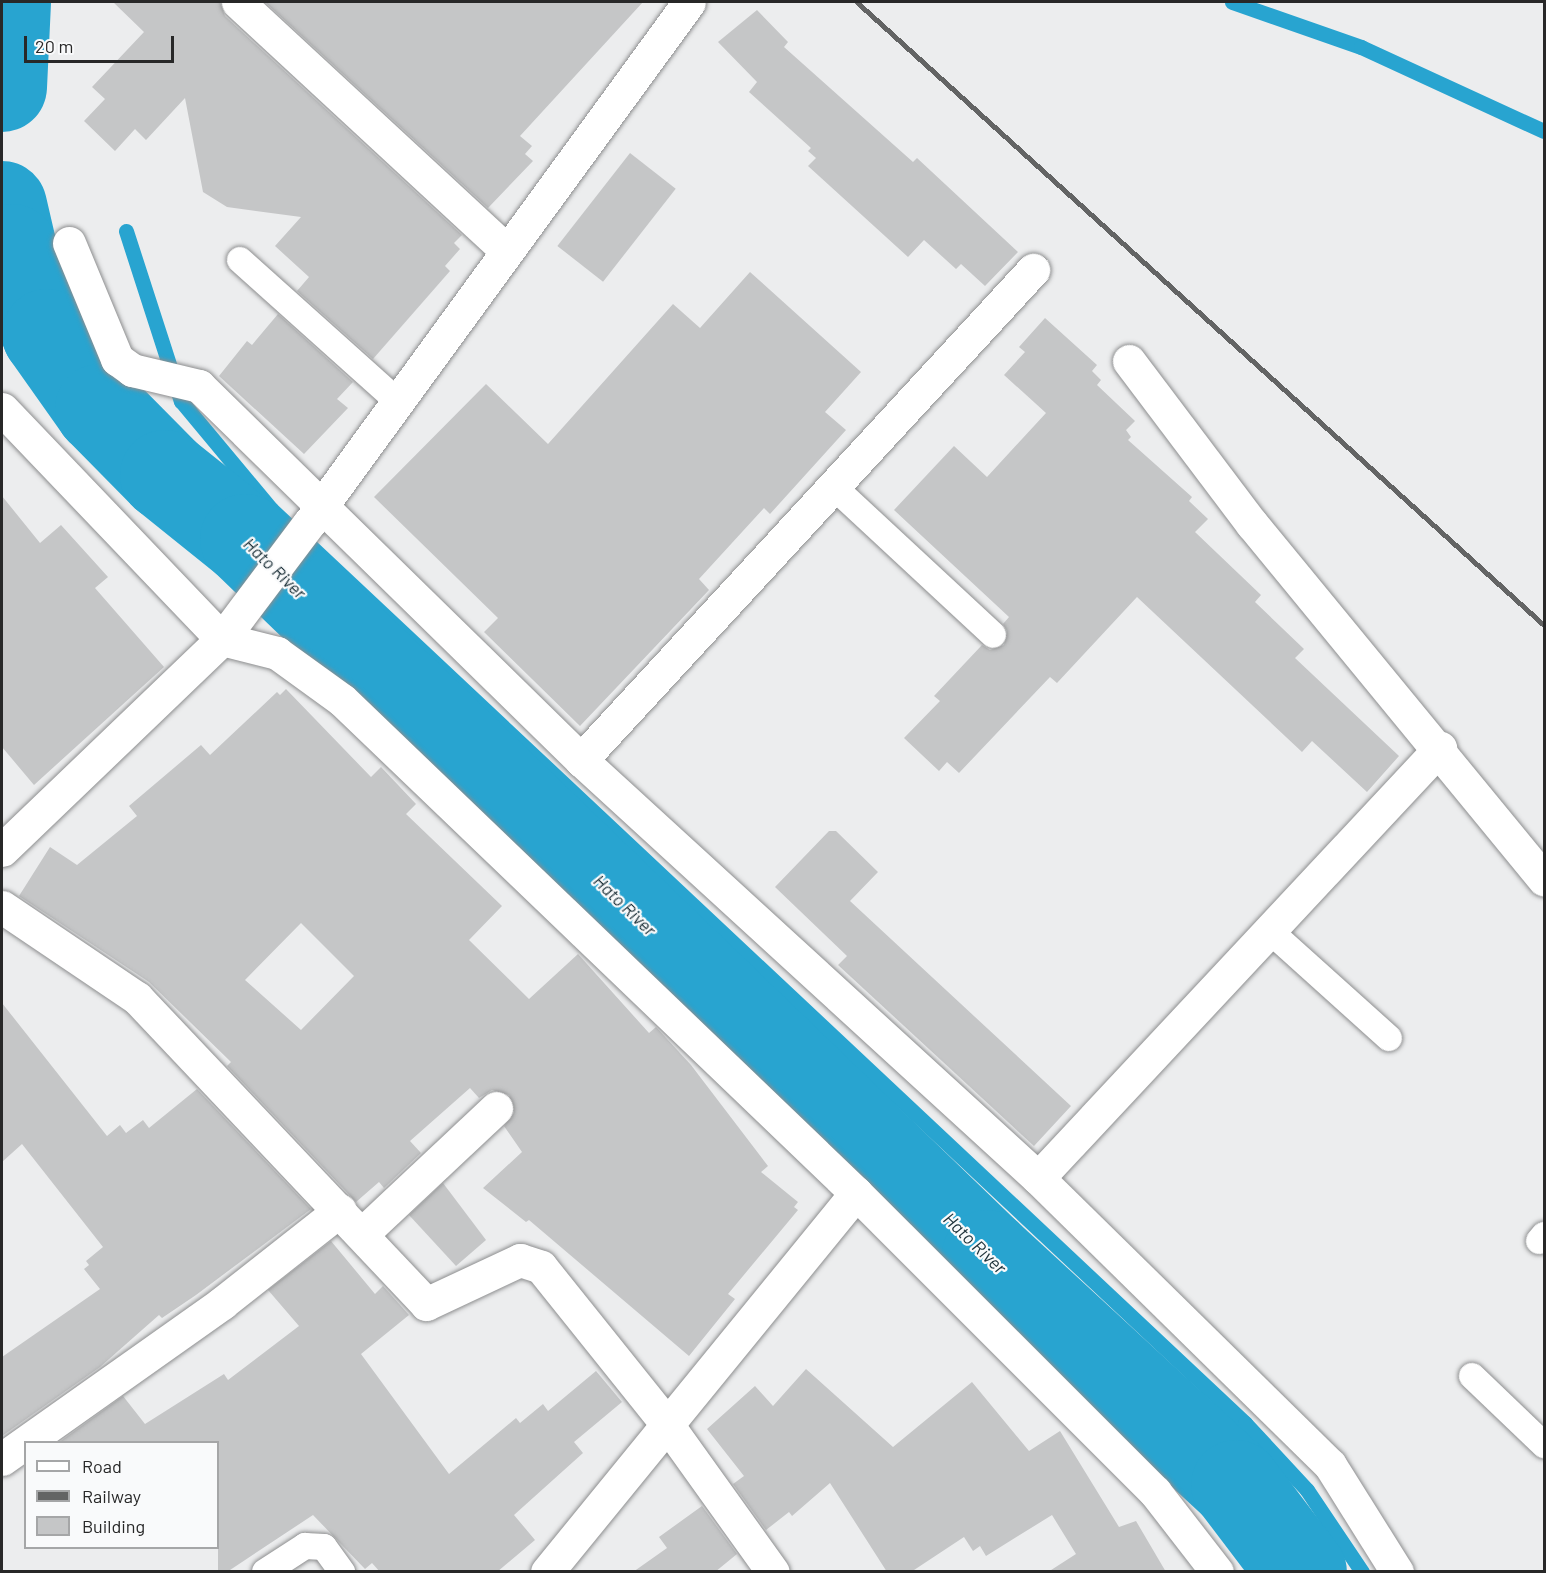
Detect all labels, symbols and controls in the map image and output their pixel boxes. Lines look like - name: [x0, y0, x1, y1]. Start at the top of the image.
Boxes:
- scale bar: [27, 24, 177, 62]
- text: 20 m: [35, 35, 73, 57]
- water label: Hato River: [239, 533, 311, 603]
- water label: Hato River: [589, 870, 661, 940]
- water label: Hato River: [939, 1208, 1011, 1278]
- legend: [24, 1441, 219, 1549]
- text: Road: [82, 1455, 122, 1477]
- text: Railway: [82, 1485, 141, 1507]
- text: Building: [82, 1515, 145, 1537]

